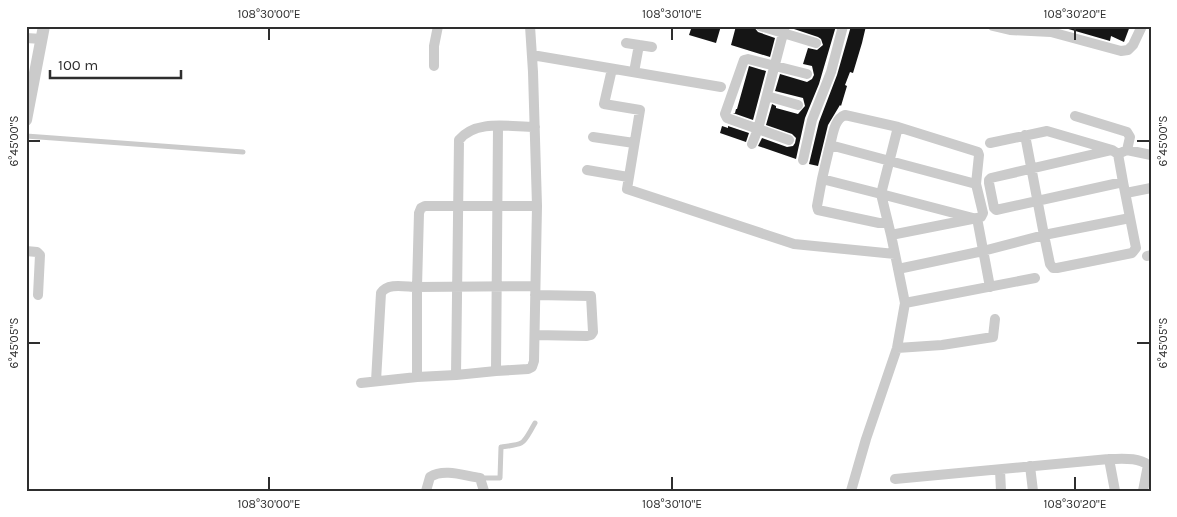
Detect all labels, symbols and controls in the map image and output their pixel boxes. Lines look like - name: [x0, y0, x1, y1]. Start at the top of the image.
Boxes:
- text: 108°30'00"E: [237, 7, 301, 21]
- text: 108°30'10"E: [642, 7, 702, 21]
- text: 108°30'20"E: [1044, 7, 1106, 21]
- scale bar: [50, 48, 181, 80]
- text: 100 m: [58, 56, 98, 74]
- text: 6°45'00"S: [7, 115, 21, 167]
- text: 6°45'00"S: [1156, 115, 1170, 167]
- text: 6°45'05"S: [7, 318, 21, 368]
- text: 6°45'05"S: [1156, 318, 1170, 368]
- text: 108°30'00"E: [237, 497, 301, 511]
- text: 108°30'10"E: [642, 497, 702, 511]
- text: 108°30'20"E: [1044, 497, 1106, 511]

